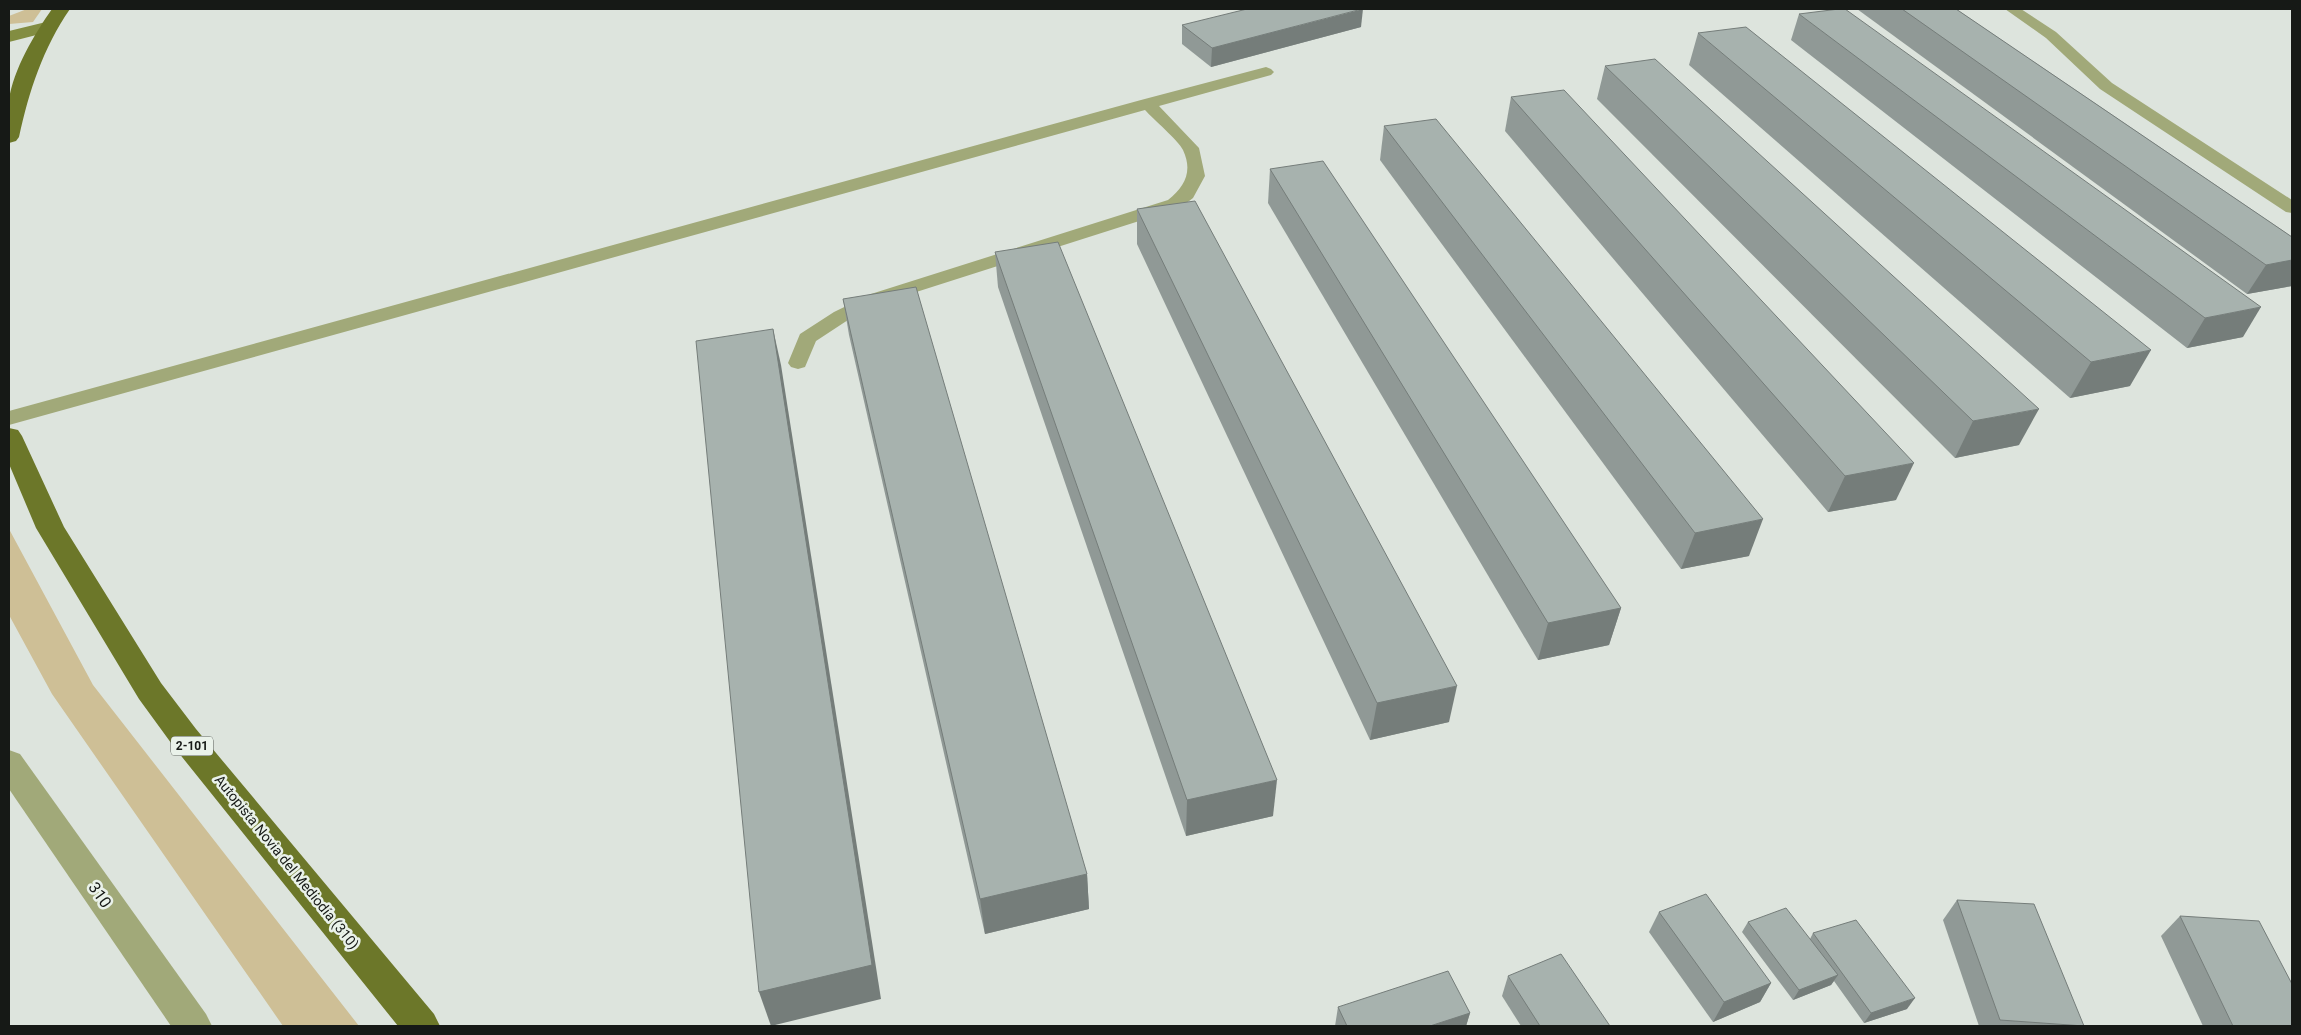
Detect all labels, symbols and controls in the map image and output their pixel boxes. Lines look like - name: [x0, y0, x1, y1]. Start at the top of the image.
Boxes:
- road number: 2-101: [171, 736, 213, 756]
- street label: Autopista Novia del Mediodía (310): [211, 772, 362, 953]
- street label: 310: [84, 878, 116, 912]

